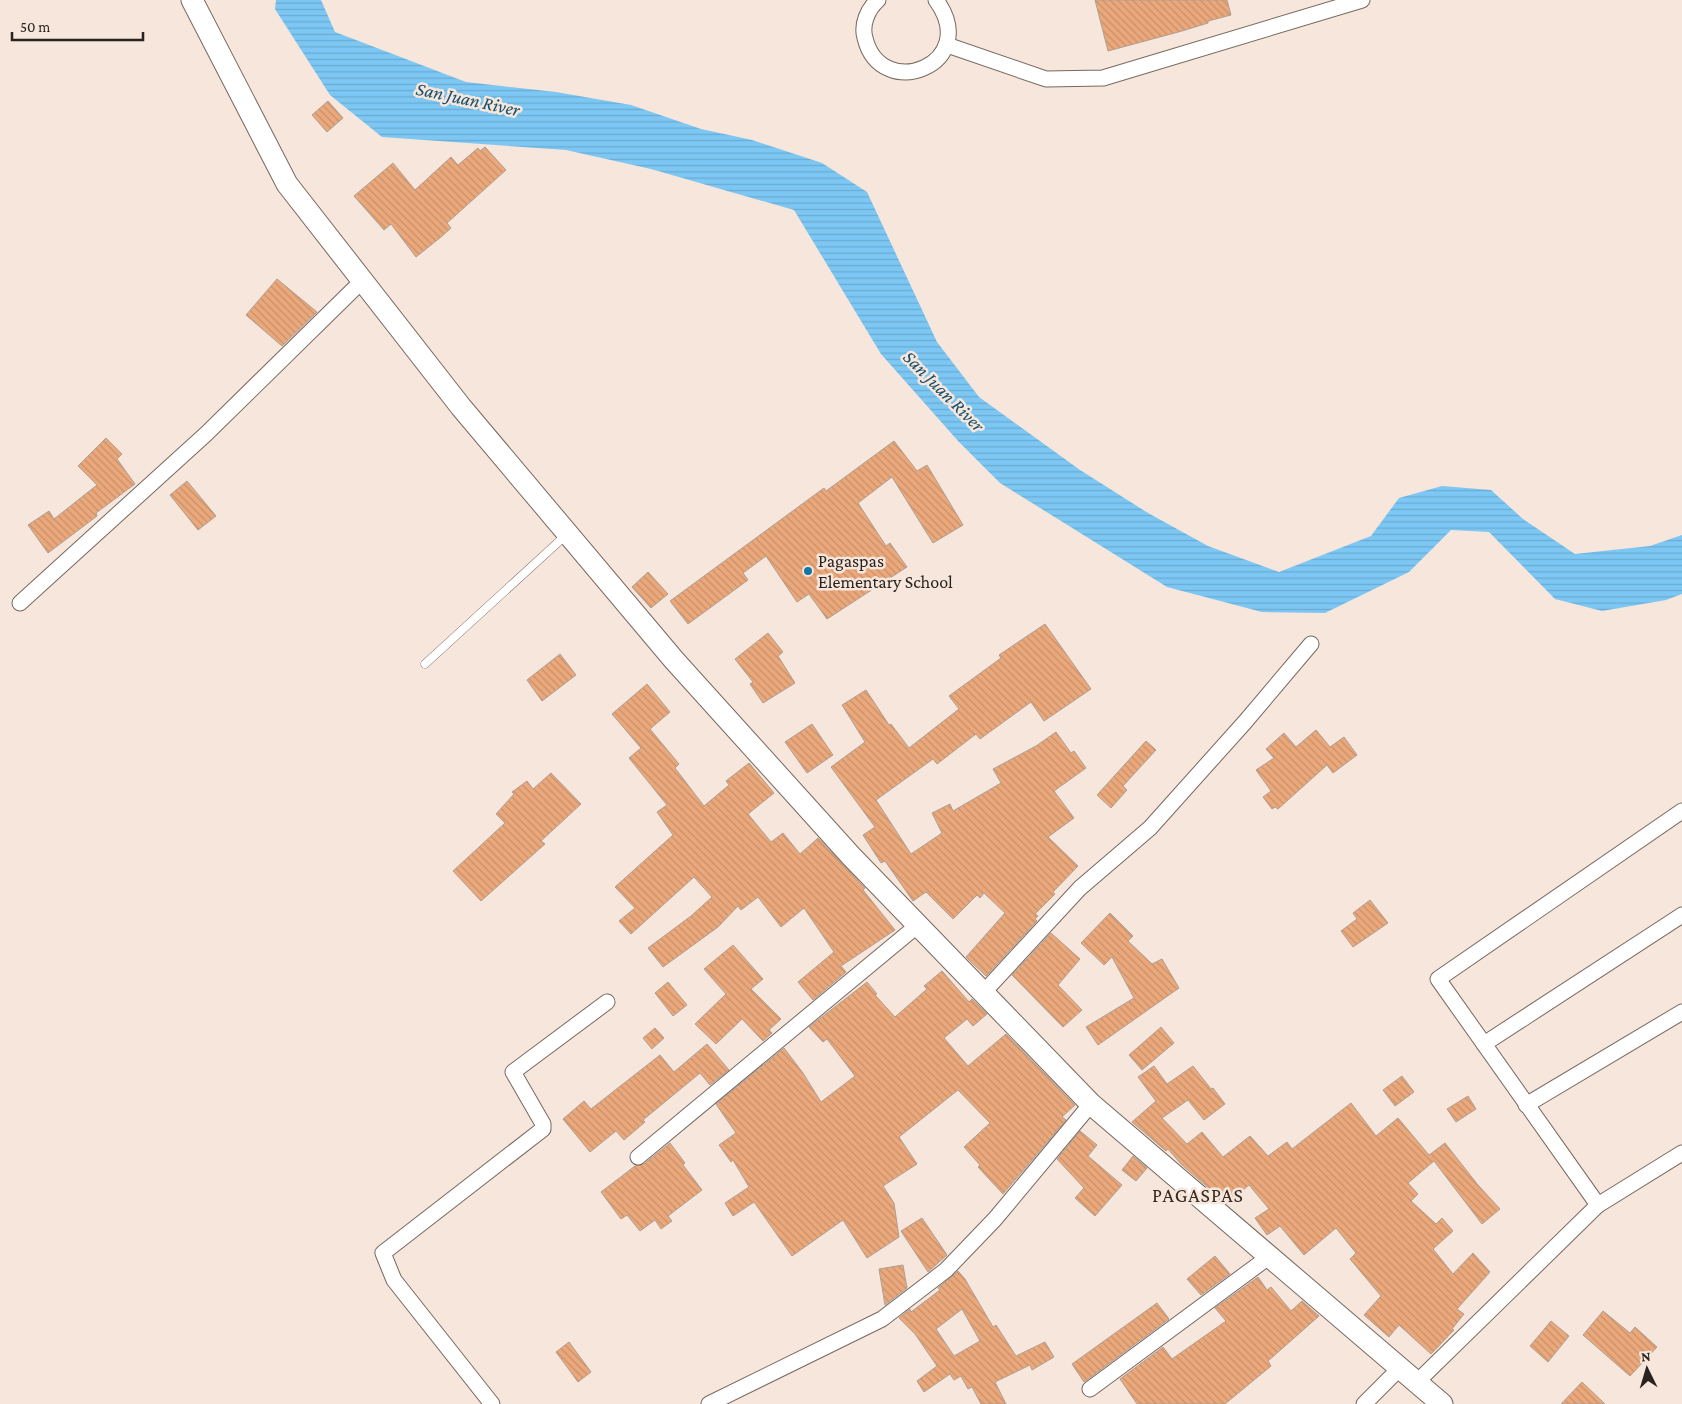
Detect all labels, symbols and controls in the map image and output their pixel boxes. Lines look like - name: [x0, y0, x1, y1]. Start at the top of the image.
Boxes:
- scale bar: [12, 10, 144, 42]
- text: 50 m: [20, 19, 50, 35]
- water label: San Juan River: [414, 78, 523, 121]
- water label: San Juan River: [899, 346, 990, 437]
- place label: Pagaspas Elementary School: [818, 551, 953, 592]
- marker: Pagaspas Elementary School: [802, 565, 814, 577]
- district label: PAGASPAS: [1152, 1184, 1244, 1206]
- north arrow: [1622, 1344, 1672, 1394]
- text: N: [1640, 1348, 1652, 1364]

